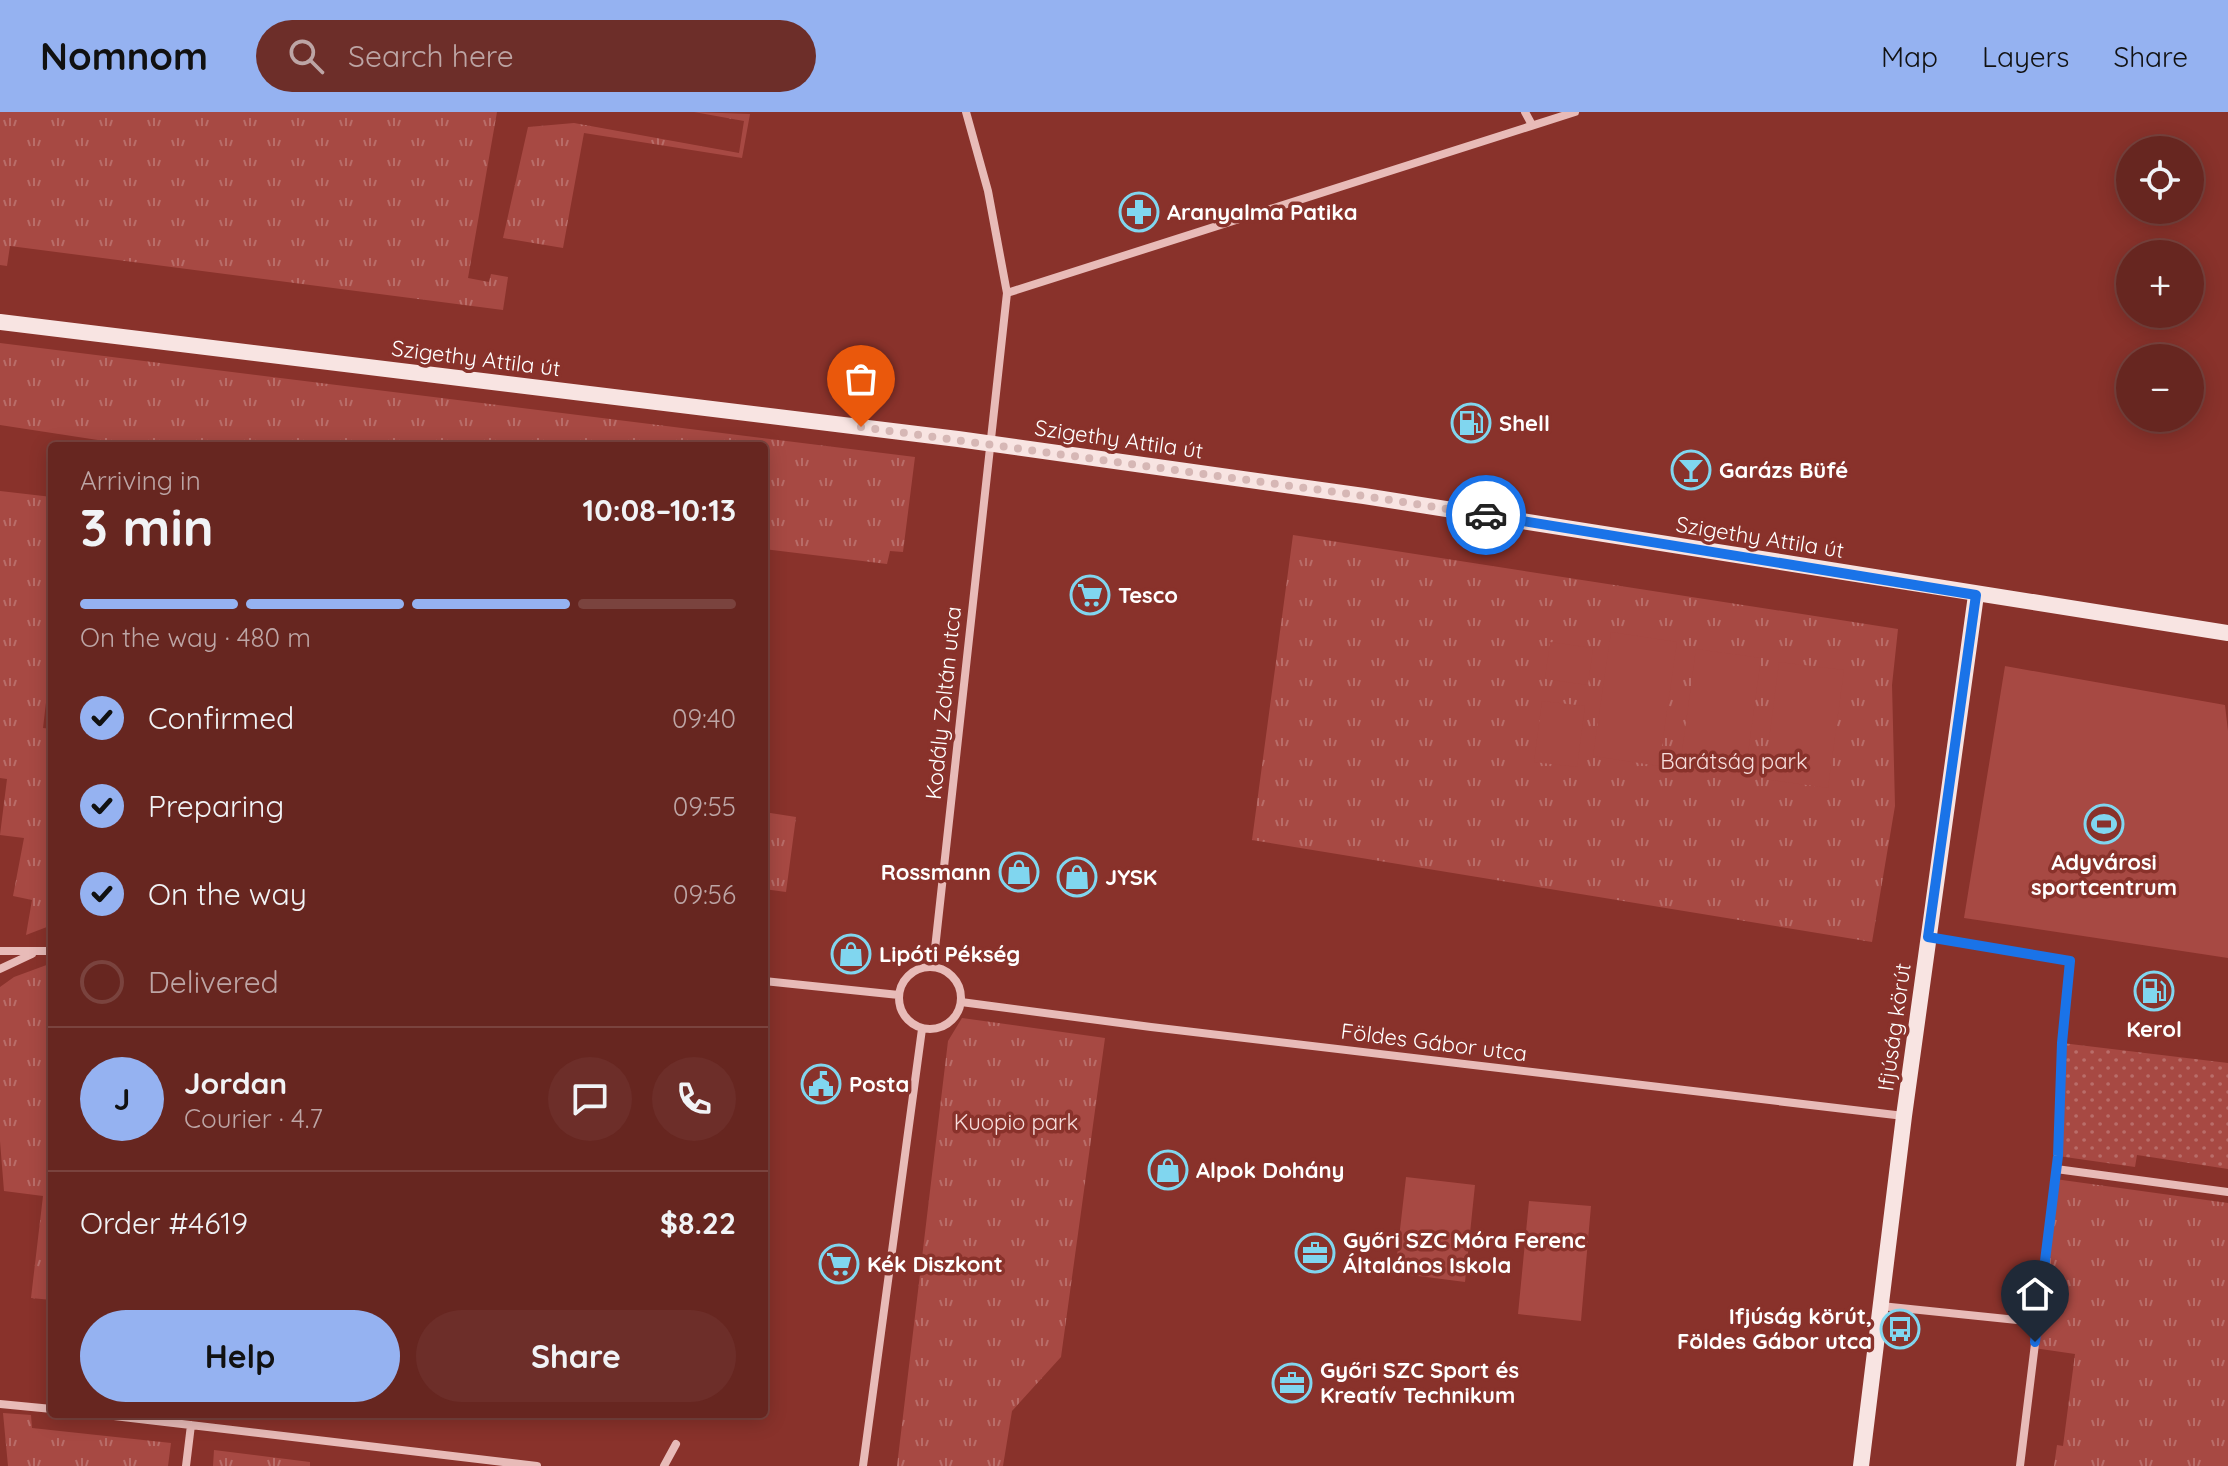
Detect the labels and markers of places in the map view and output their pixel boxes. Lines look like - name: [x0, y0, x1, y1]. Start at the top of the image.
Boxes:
- pharmacy icon: Aranyalma Patika: [1118, 191, 1160, 233]
- place label: Aranyalma Patika: [1167, 198, 1358, 226]
- pin: [827, 345, 895, 427]
- fuel station icon: Shell: [1450, 402, 1492, 444]
- place label: Shell: [1499, 409, 1550, 437]
- bar icon: Garázs Büfé: [1670, 449, 1712, 491]
- place label: Garázs Büfé: [1719, 456, 1848, 484]
- supermarket icon: Tesco: [1069, 574, 1111, 616]
- place label: Tesco: [1118, 581, 1178, 609]
- sports icon: Adyvárosi sportcentrum: [2083, 803, 2125, 845]
- place label: Adyvárosi sportcentrum: [2031, 848, 2177, 901]
- shop icon: Rossmann: [998, 851, 1040, 893]
- shop icon: JYSK: [1056, 856, 1098, 898]
- place label: Rossmann: [881, 858, 991, 886]
- place label: JYSK: [1105, 863, 1157, 891]
- shop icon: Lipóti Pékség: [830, 933, 872, 975]
- place label: Lipóti Pékség: [879, 940, 1020, 968]
- fuel station icon: Kerol: [2133, 970, 2175, 1012]
- place label: Kerol: [2126, 1015, 2182, 1043]
- public building icon: Posta: [800, 1063, 842, 1105]
- place label: Posta: [849, 1070, 909, 1098]
- shop icon: Alpok Dohány: [1147, 1149, 1189, 1191]
- place label: Alpok Dohány: [1196, 1156, 1344, 1184]
- place label: Győri SZC Móra Ferenc Általános Iskola: [1343, 1226, 1586, 1279]
- office icon: Győri SZC Móra Ferenc Általános Iskola: [1294, 1232, 1336, 1274]
- supermarket icon: Kék Diszkont: [818, 1243, 860, 1285]
- place label: Kék Diszkont: [867, 1250, 1003, 1278]
- pin: [2001, 1260, 2069, 1342]
- place label: Ifjúság körút, Földes Gábor utca: [1677, 1302, 1872, 1355]
- bus stop icon: Ifjúság körút, Földes Gábor utca: [1879, 1308, 1921, 1350]
- place label: Győri SZC Sport és Kreatív Technikum: [1320, 1356, 1519, 1409]
- office icon: Győri SZC Sport és Kreatív Technikum: [1271, 1362, 1313, 1404]

